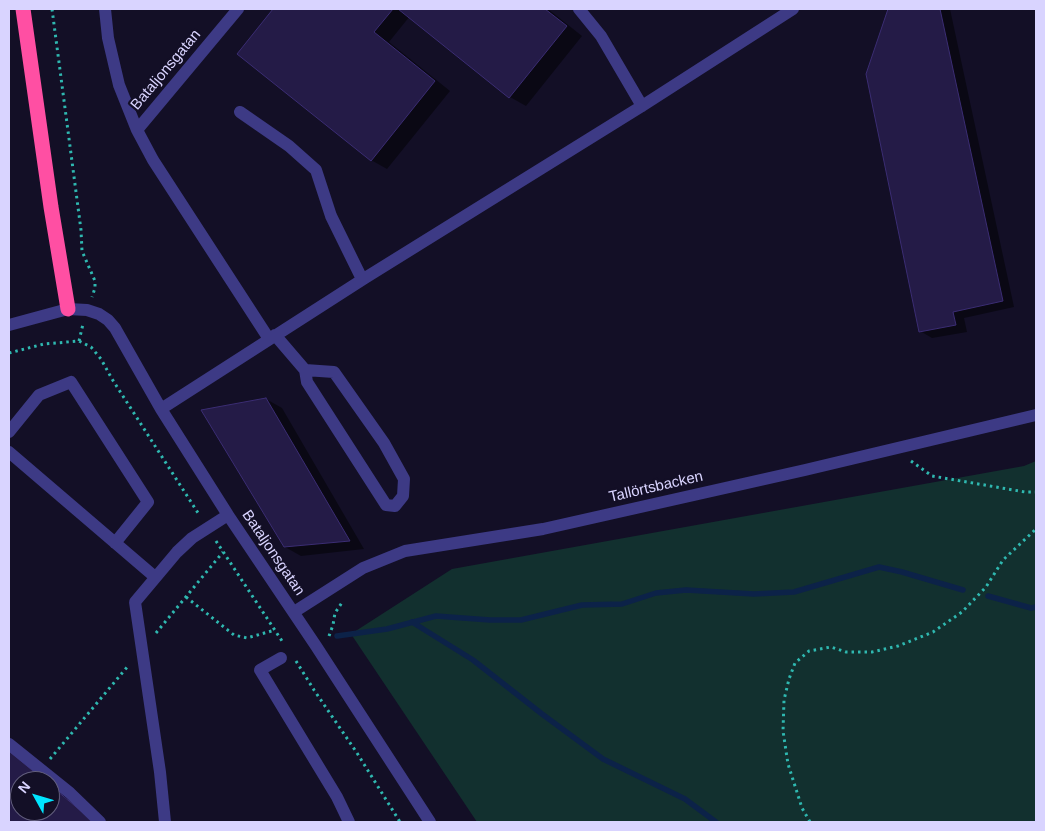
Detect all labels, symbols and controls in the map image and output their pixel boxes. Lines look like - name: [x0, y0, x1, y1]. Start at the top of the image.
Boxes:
- street label: Bataljonsgatan: [127, 26, 205, 114]
- street label: Tallörtsbacken: [607, 467, 705, 507]
- street label: Bataljonsgatan: [238, 507, 308, 599]
- north arrow: [10, 771, 60, 821]
- text: N: [15, 778, 34, 796]

